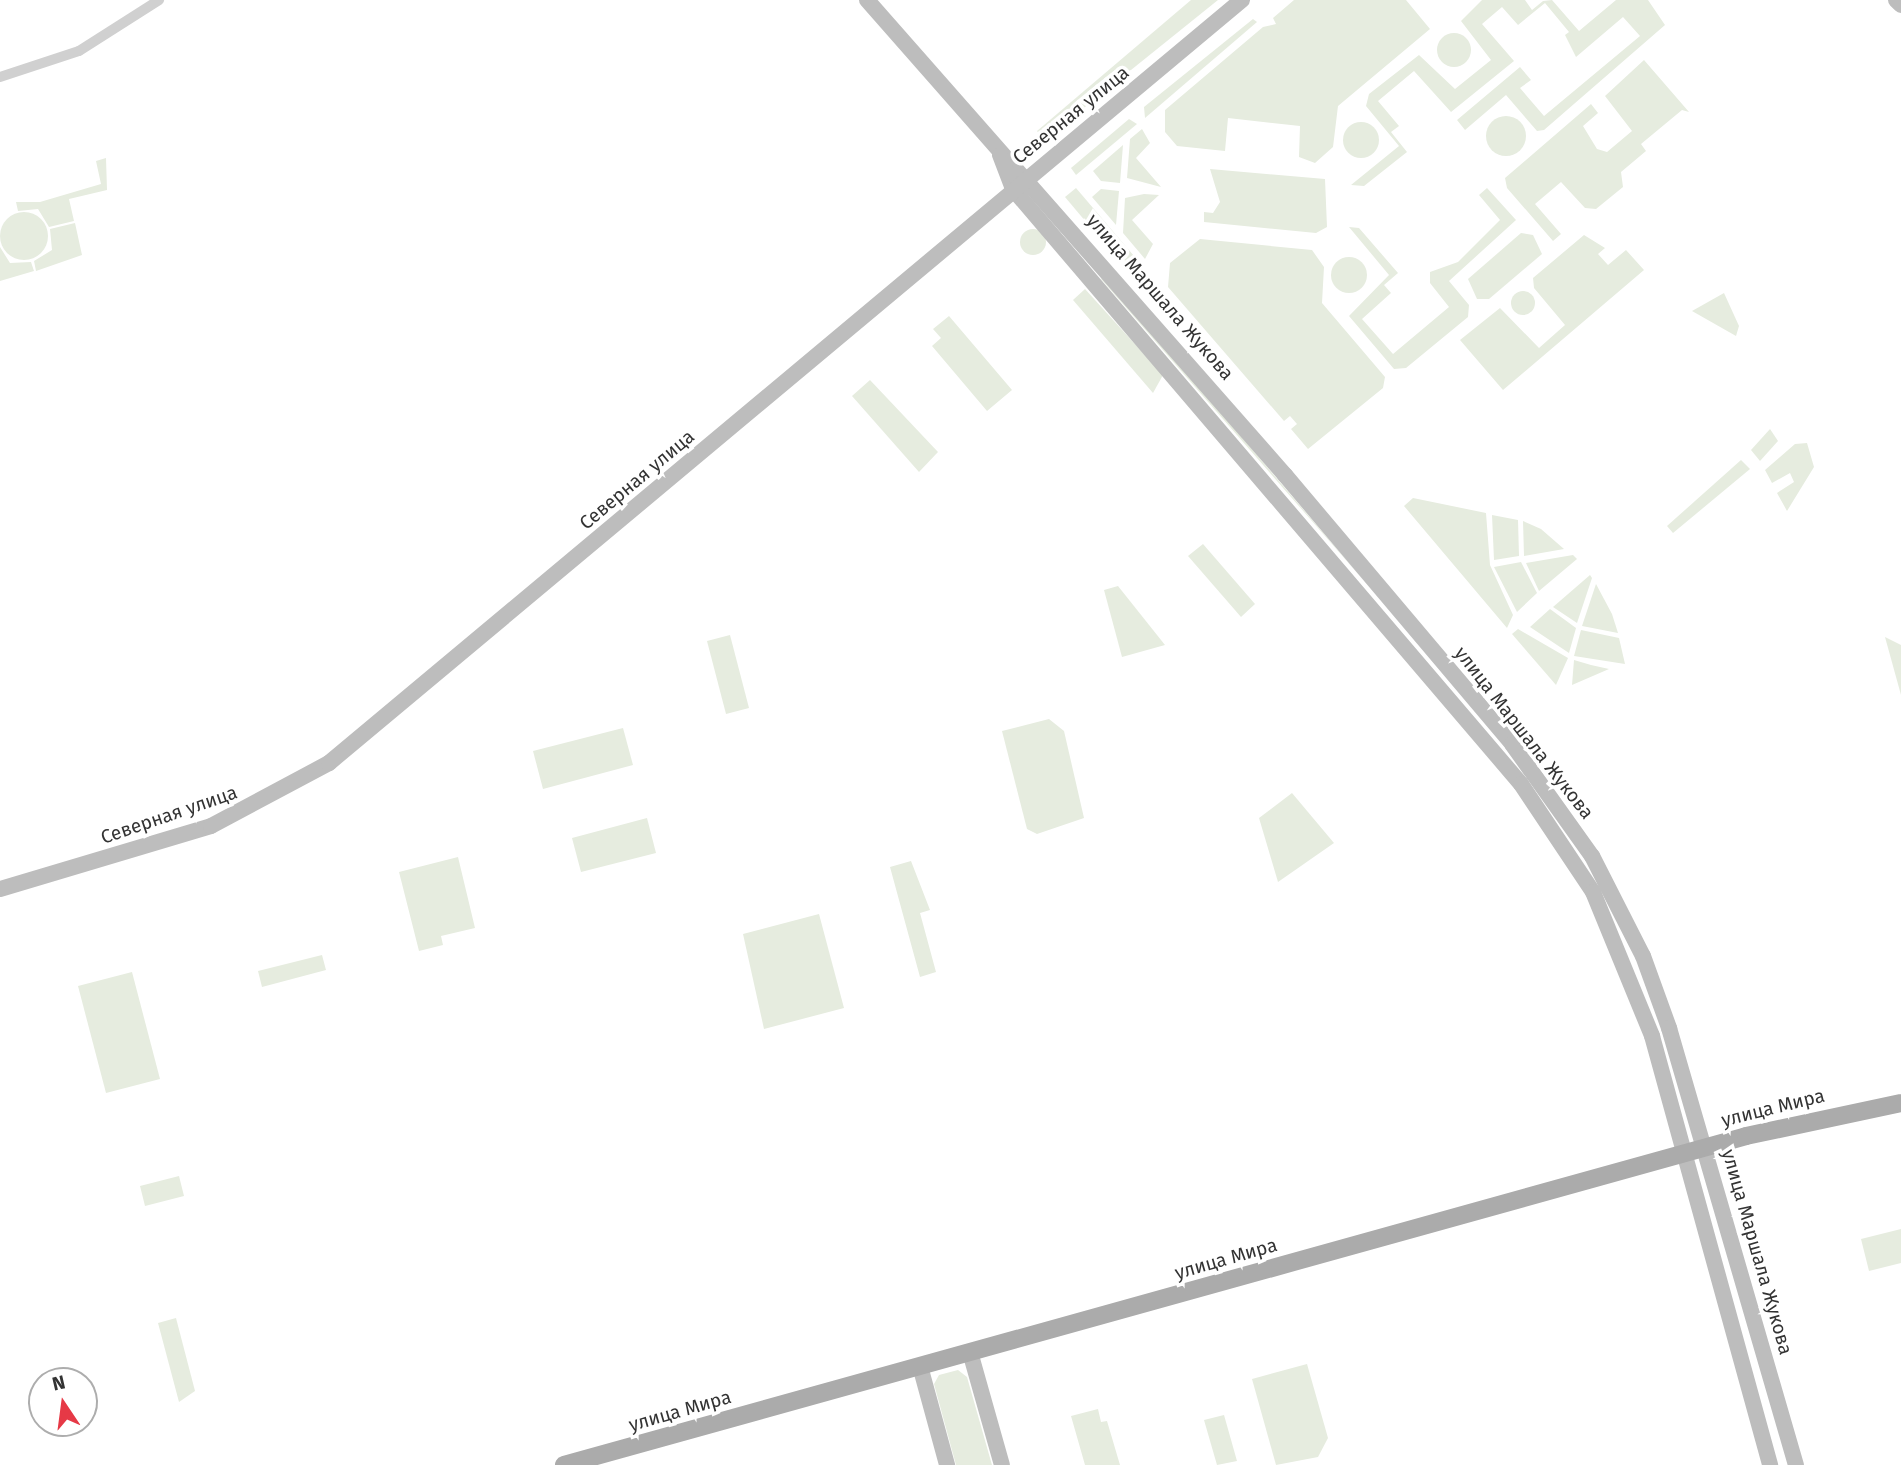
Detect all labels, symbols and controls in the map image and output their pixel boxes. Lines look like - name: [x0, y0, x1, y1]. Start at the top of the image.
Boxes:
- street label: Северная улица: [1008, 61, 1134, 169]
- street label: улица Маршала Жукова: [1082, 209, 1238, 385]
- street label: Северная улица: [575, 425, 699, 535]
- street label: улица Маршала Жукова: [1450, 642, 1598, 824]
- street label: Северная улица: [98, 781, 240, 849]
- street label: улица Мира: [1719, 1084, 1827, 1132]
- street label: улица Маршала Жукова: [1717, 1147, 1797, 1357]
- street label: улица Мира: [1172, 1233, 1280, 1285]
- north arrow: [28, 1367, 98, 1437]
- text: N: [50, 1370, 67, 1396]
- street label: улица Мира: [626, 1385, 734, 1437]

